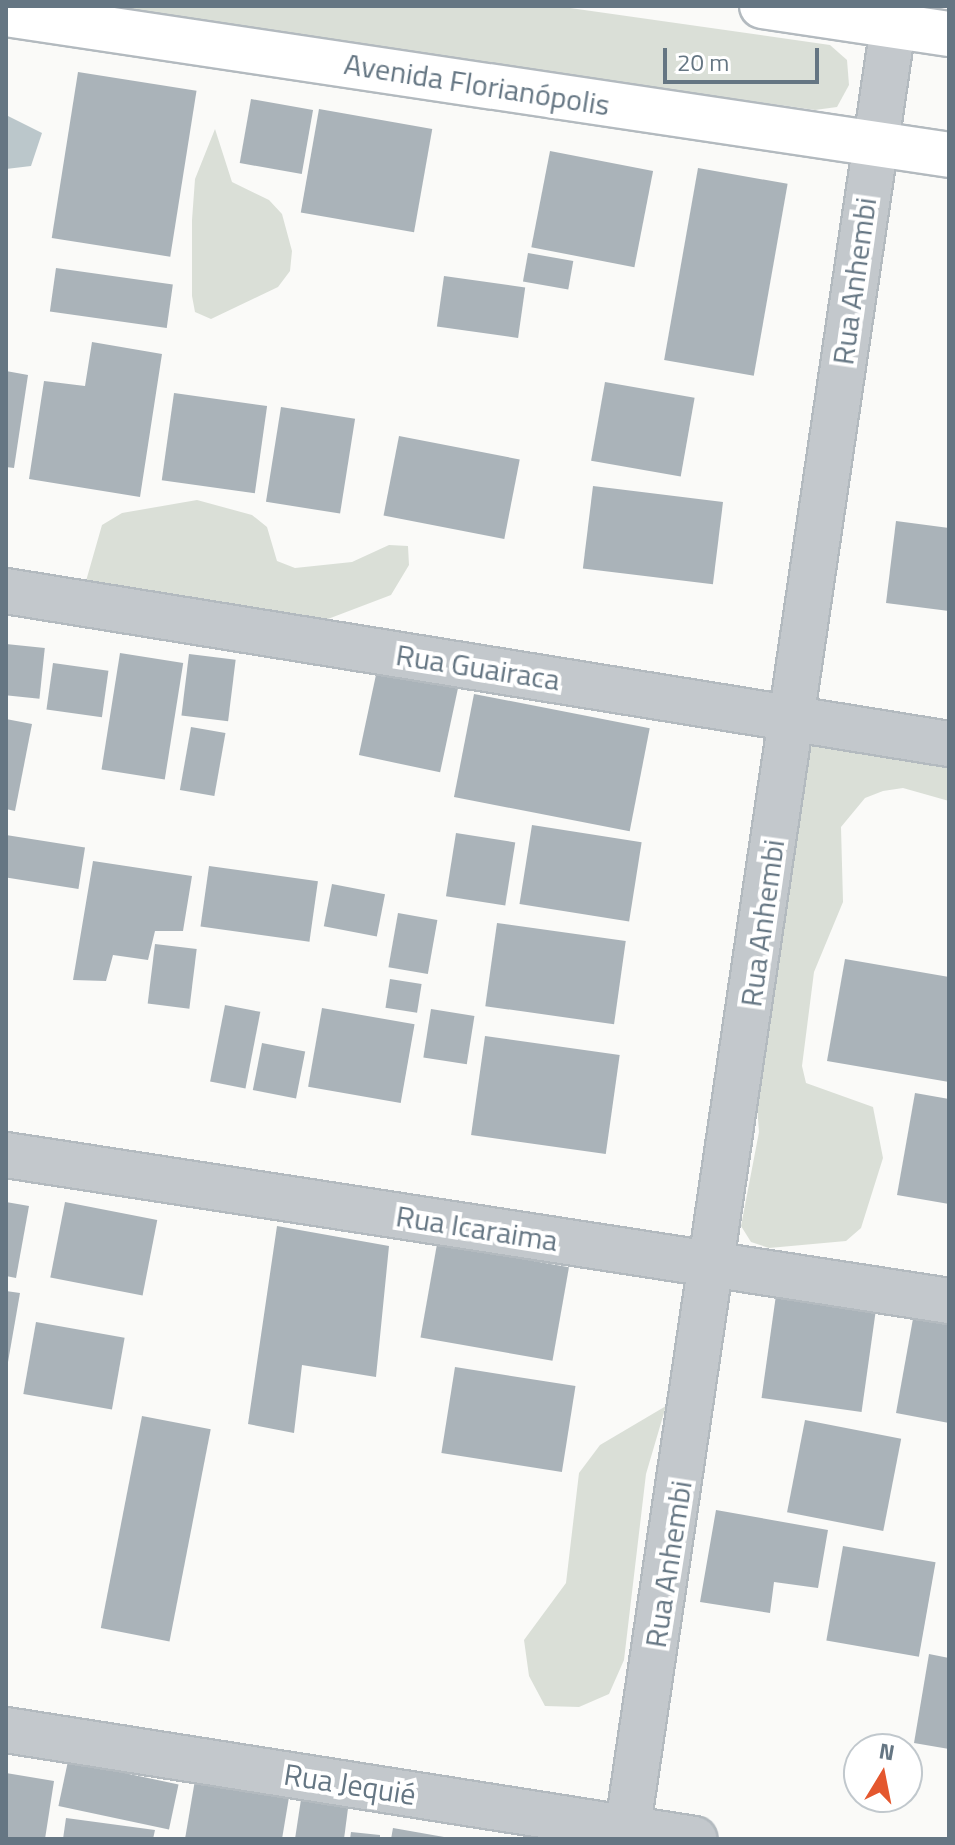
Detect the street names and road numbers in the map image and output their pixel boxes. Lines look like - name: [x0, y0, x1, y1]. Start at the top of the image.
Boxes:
- street label: Avenida Florianópolis: [342, 45, 612, 123]
- street label: Rua Anhembi: [824, 195, 884, 367]
- street label: Rua Guairaca: [393, 636, 563, 698]
- street label: Rua Anhembi: [732, 837, 792, 1009]
- street label: Rua Icaraima: [394, 1197, 560, 1259]
- street label: Rua Anhembi: [637, 1478, 699, 1650]
- street label: Rua Jequié: [281, 1756, 419, 1812]

